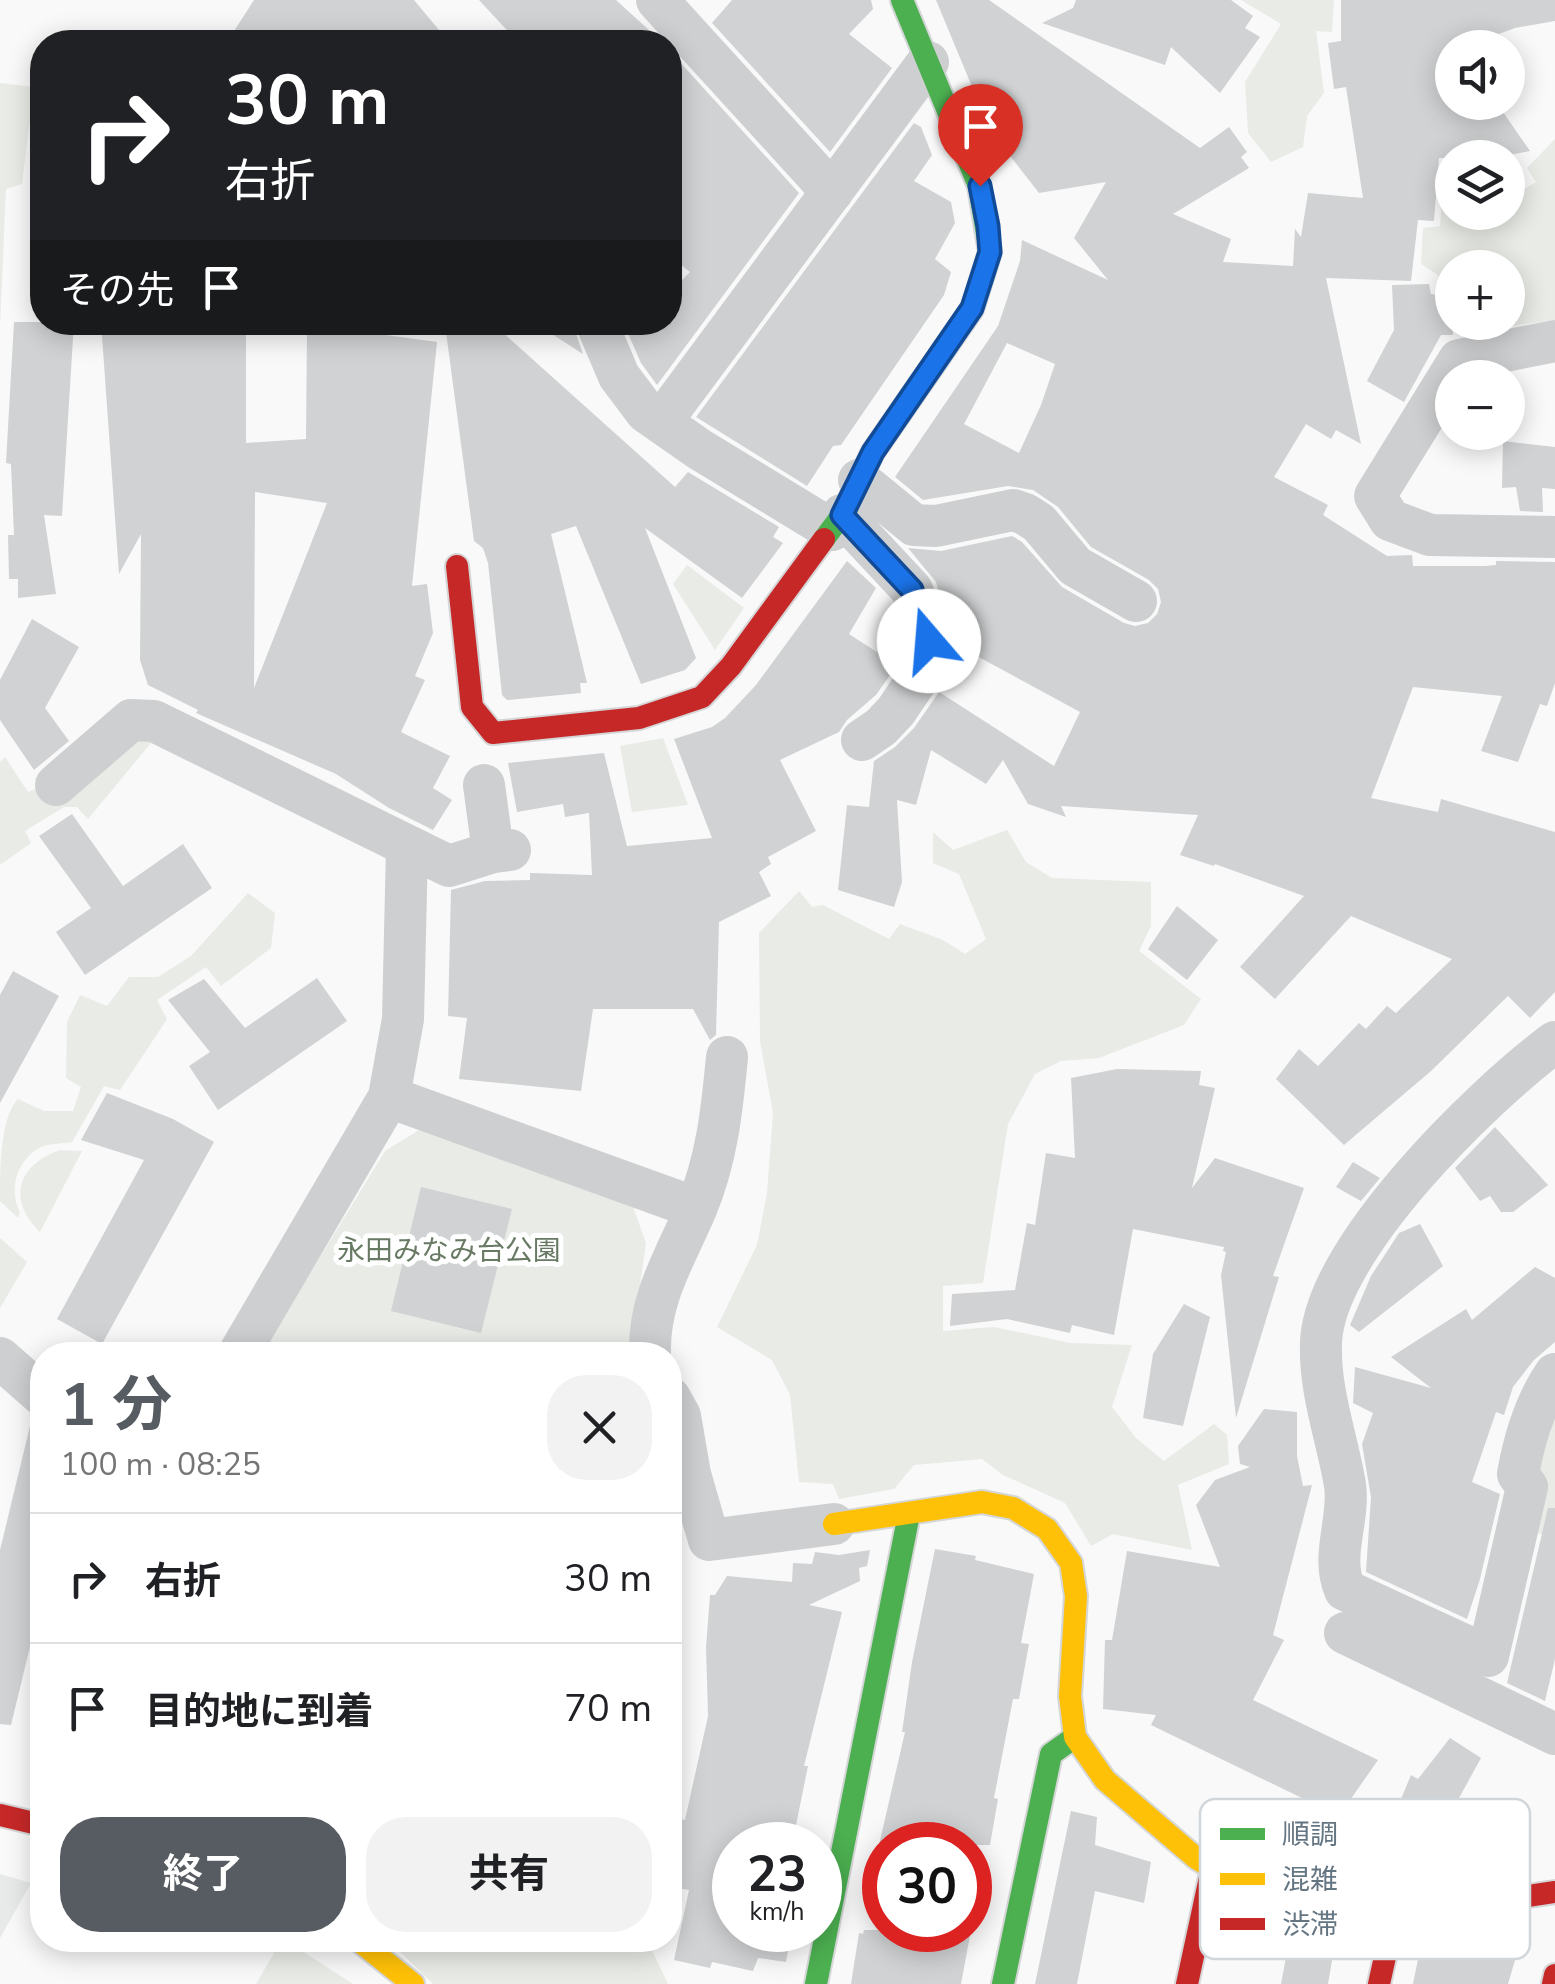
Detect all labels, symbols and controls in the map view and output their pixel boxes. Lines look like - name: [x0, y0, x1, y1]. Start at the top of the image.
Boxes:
- map controls: [1435, 30, 1525, 450]
- button: sound: [1435, 30, 1525, 120]
- text: 30 m: [225, 53, 389, 149]
- icon: right: [60, 70, 190, 200]
- pin: [938, 84, 1023, 187]
- icon: arrive: [953, 99, 1008, 154]
- button: layers: [1435, 140, 1525, 230]
- text: 右折: [225, 151, 315, 212]
- button: +: [1435, 250, 1525, 340]
- icon: arrive: [194, 260, 249, 315]
- text: その先: [60, 265, 174, 316]
- button: −: [1435, 360, 1525, 450]
- position arrow: [877, 589, 981, 693]
- park label: 永田みなみ台公園: [337, 1232, 561, 1270]
- text: 1 分: [60, 1364, 172, 1446]
- button: close: [547, 1375, 652, 1480]
- text: 100 m · 08:25: [60, 1443, 261, 1486]
- icon: right: [60, 1551, 115, 1606]
- text: 30 m: [564, 1553, 652, 1604]
- text: 右折: [145, 1556, 221, 1607]
- icon: arrive: [60, 1681, 115, 1736]
- text: 70 m: [564, 1683, 652, 1734]
- text: 目的地に到着: [145, 1686, 373, 1737]
- legend: [1200, 1799, 1530, 1959]
- text: 順調: [1282, 1816, 1338, 1854]
- button: 終了: [60, 1817, 346, 1932]
- button: 共有: [366, 1817, 652, 1932]
- speed limit sign: 30: [862, 1822, 992, 1952]
- text: 23: [747, 1840, 807, 1909]
- text: 混雑: [1282, 1861, 1338, 1899]
- text: km/h: [749, 1895, 805, 1929]
- text: 渋滞: [1282, 1906, 1338, 1944]

